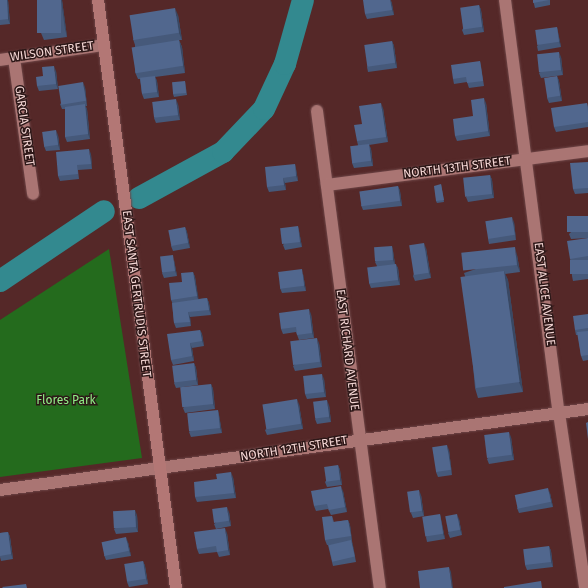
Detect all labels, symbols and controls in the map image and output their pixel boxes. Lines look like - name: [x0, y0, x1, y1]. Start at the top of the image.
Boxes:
- street label: WILSON STREET: [9, 39, 95, 65]
- street label: GARCIA STREET: [11, 85, 37, 167]
- street label: NORTH 13TH STREET: [402, 154, 512, 182]
- street label: EAST SANTA GERTRUDIS STREET: [119, 210, 153, 378]
- street label: EAST ALICE AVENUE: [531, 241, 557, 347]
- street label: EAST RICHARD AVENUE: [332, 289, 362, 411]
- park label: Flores Park: [36, 394, 96, 408]
- street label: NORTH 12TH STREET: [239, 433, 349, 465]

